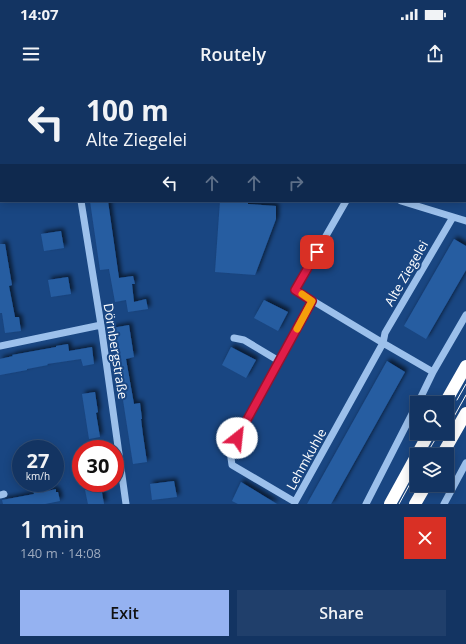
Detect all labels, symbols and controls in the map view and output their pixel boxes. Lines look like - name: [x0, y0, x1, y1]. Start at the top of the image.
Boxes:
- text: 14:07: [20, 4, 59, 24]
- text: Routely: [200, 42, 266, 66]
- icon: menu: [20, 43, 42, 65]
- icon: share: [424, 43, 446, 65]
- text: 100 m: [86, 91, 169, 129]
- icon: left: [20, 96, 72, 148]
- text: Alte Ziegelei: [86, 127, 187, 151]
- icon: left: [159, 172, 181, 194]
- icon: ahead: [201, 172, 223, 194]
- icon: ahead: [243, 172, 265, 194]
- icon: right: [285, 172, 307, 194]
- pin: [300, 235, 334, 269]
- street label: Alte Ziegelei: [380, 237, 432, 309]
- icon: arrive: [306, 241, 328, 263]
- street label: Dörnbergstraße: [100, 302, 132, 400]
- map controls: [410, 396, 454, 492]
- button: search: [410, 396, 454, 440]
- position arrow: [216, 417, 258, 459]
- street label: Lehmkuhle: [282, 425, 330, 493]
- speed limit sign: 30: [72, 440, 124, 492]
- text: 27: [27, 447, 49, 474]
- button: layers: [410, 448, 454, 492]
- text: km/h: [26, 469, 50, 483]
- text: 1 min: [20, 512, 85, 545]
- button: close: [404, 517, 446, 559]
- text: 140 m · 14:08: [20, 544, 101, 562]
- button: Exit: [20, 590, 229, 636]
- button: Share: [237, 590, 446, 636]

